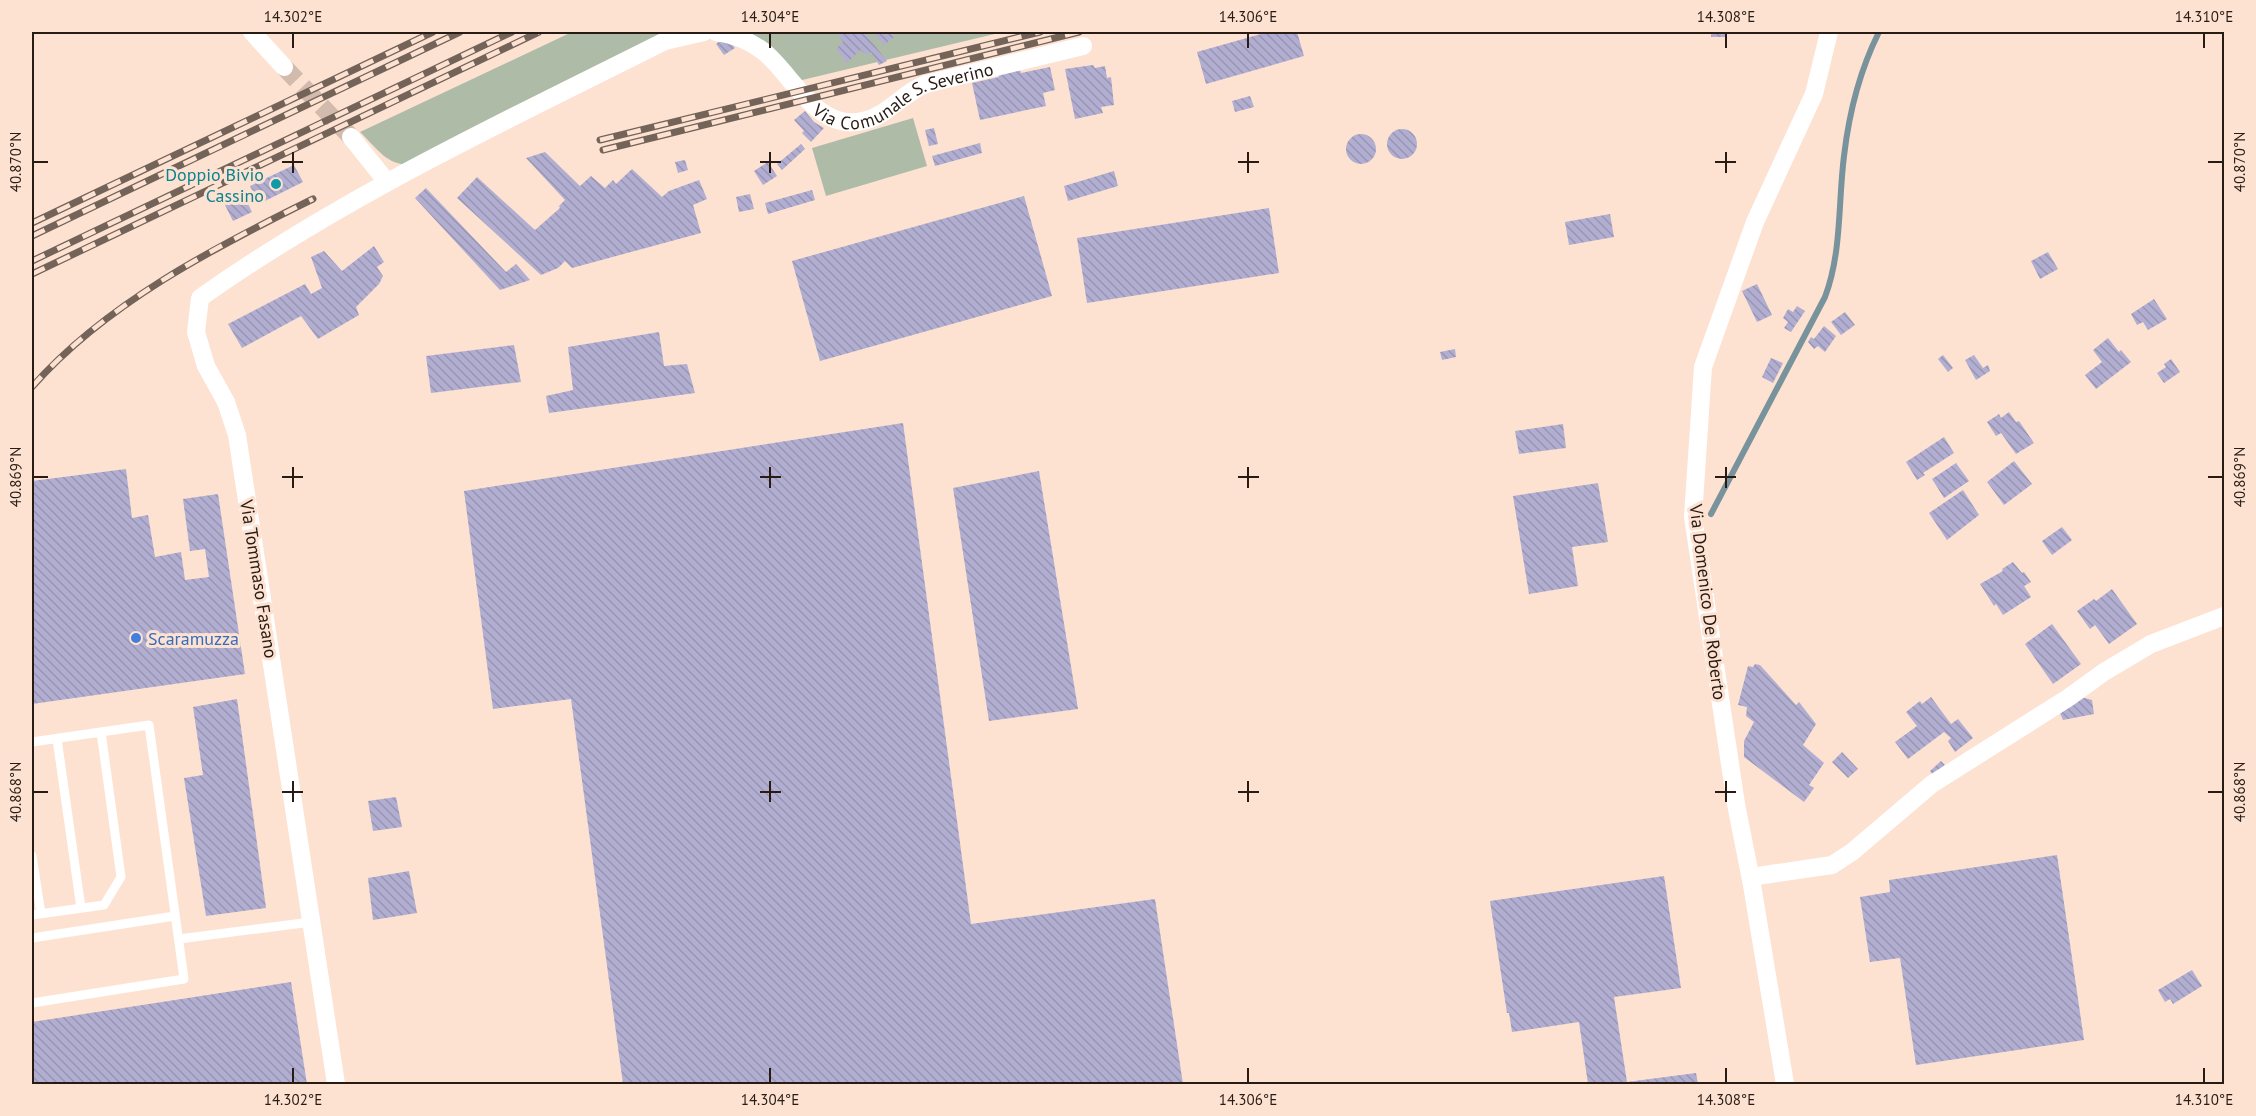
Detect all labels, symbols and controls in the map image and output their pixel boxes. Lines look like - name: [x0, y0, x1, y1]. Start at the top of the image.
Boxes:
- text: 14.302°E: [264, 7, 322, 26]
- text: 14.304°E: [741, 7, 799, 26]
- text: 14.306°E: [1219, 7, 1277, 26]
- text: 14.308°E: [1697, 7, 1755, 26]
- text: 14.310°E: [2175, 7, 2233, 26]
- street label: Via Comunale S. Severino: [808, 57, 995, 134]
- text: 40.870°N: [6, 132, 25, 192]
- text: 40.870°N: [2230, 132, 2249, 192]
- place label: Doppio Bivio Cassino: [165, 163, 264, 207]
- marker: Doppio Bivio Cassino: [269, 177, 283, 191]
- text: 40.869°N: [6, 447, 25, 507]
- text: 40.869°N: [2230, 447, 2249, 507]
- street label: Via Tommaso Fasano: [235, 497, 283, 660]
- street label: Via Domenico De Roberto: [1684, 502, 1731, 701]
- place label: Scaramuzza: [148, 627, 239, 650]
- marker: Scaramuzza: [129, 631, 143, 645]
- text: 40.868°N: [6, 762, 25, 822]
- text: 40.868°N: [2230, 762, 2249, 822]
- text: 14.302°E: [264, 1090, 322, 1109]
- text: 14.304°E: [741, 1090, 799, 1109]
- text: 14.306°E: [1219, 1090, 1277, 1109]
- text: 14.308°E: [1697, 1090, 1755, 1109]
- text: 14.310°E: [2175, 1090, 2233, 1109]

